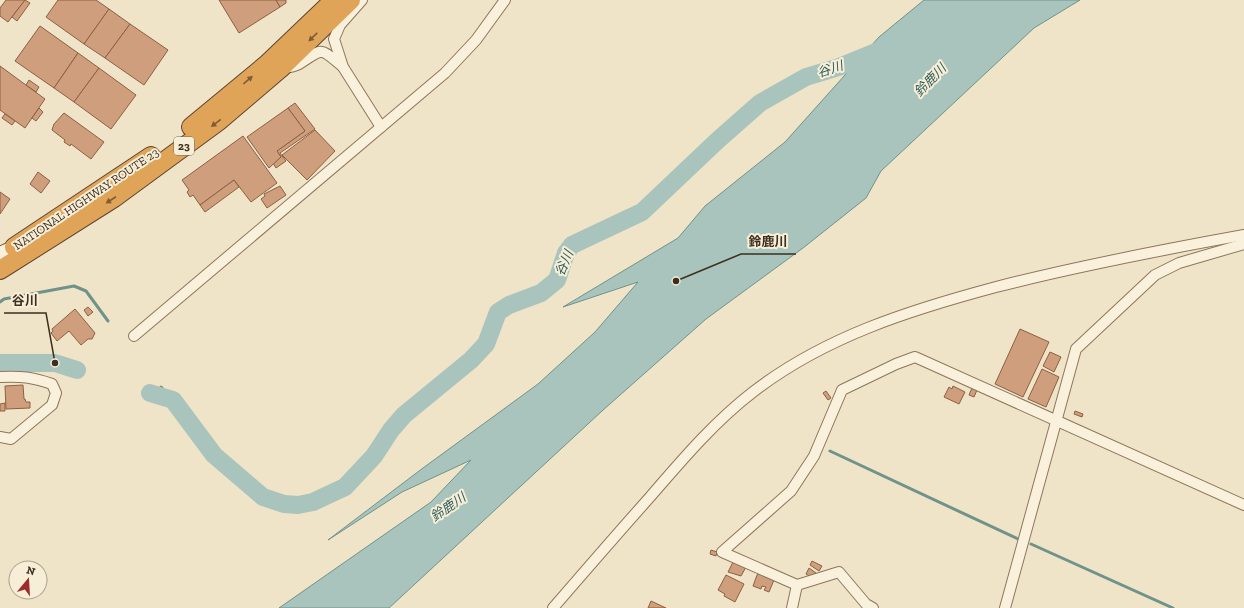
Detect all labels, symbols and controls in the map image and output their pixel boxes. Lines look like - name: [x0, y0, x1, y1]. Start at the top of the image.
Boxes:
- one-way arrow: [308, 32, 318, 42]
- water label: 谷川: [815, 57, 847, 80]
- water label: 鈴鹿川: [911, 59, 950, 99]
- one-way arrow: [243, 75, 254, 84]
- one-way arrow: [210, 119, 221, 127]
- road number: 23: [174, 137, 194, 155]
- street label: NATIONAL HIGHWAY ROUTE 23: [11, 145, 161, 253]
- one-way arrow: [106, 196, 116, 204]
- callout: 鈴鹿川: [741, 229, 796, 254]
- text: 鈴鹿川: [748, 234, 788, 249]
- water label: 谷川: [552, 246, 577, 278]
- callout: 谷川: [4, 288, 46, 313]
- text: 谷川: [12, 293, 38, 308]
- water label: 鈴鹿川: [428, 489, 470, 524]
- north arrow: [8, 560, 48, 600]
- text: N: [25, 563, 38, 579]

